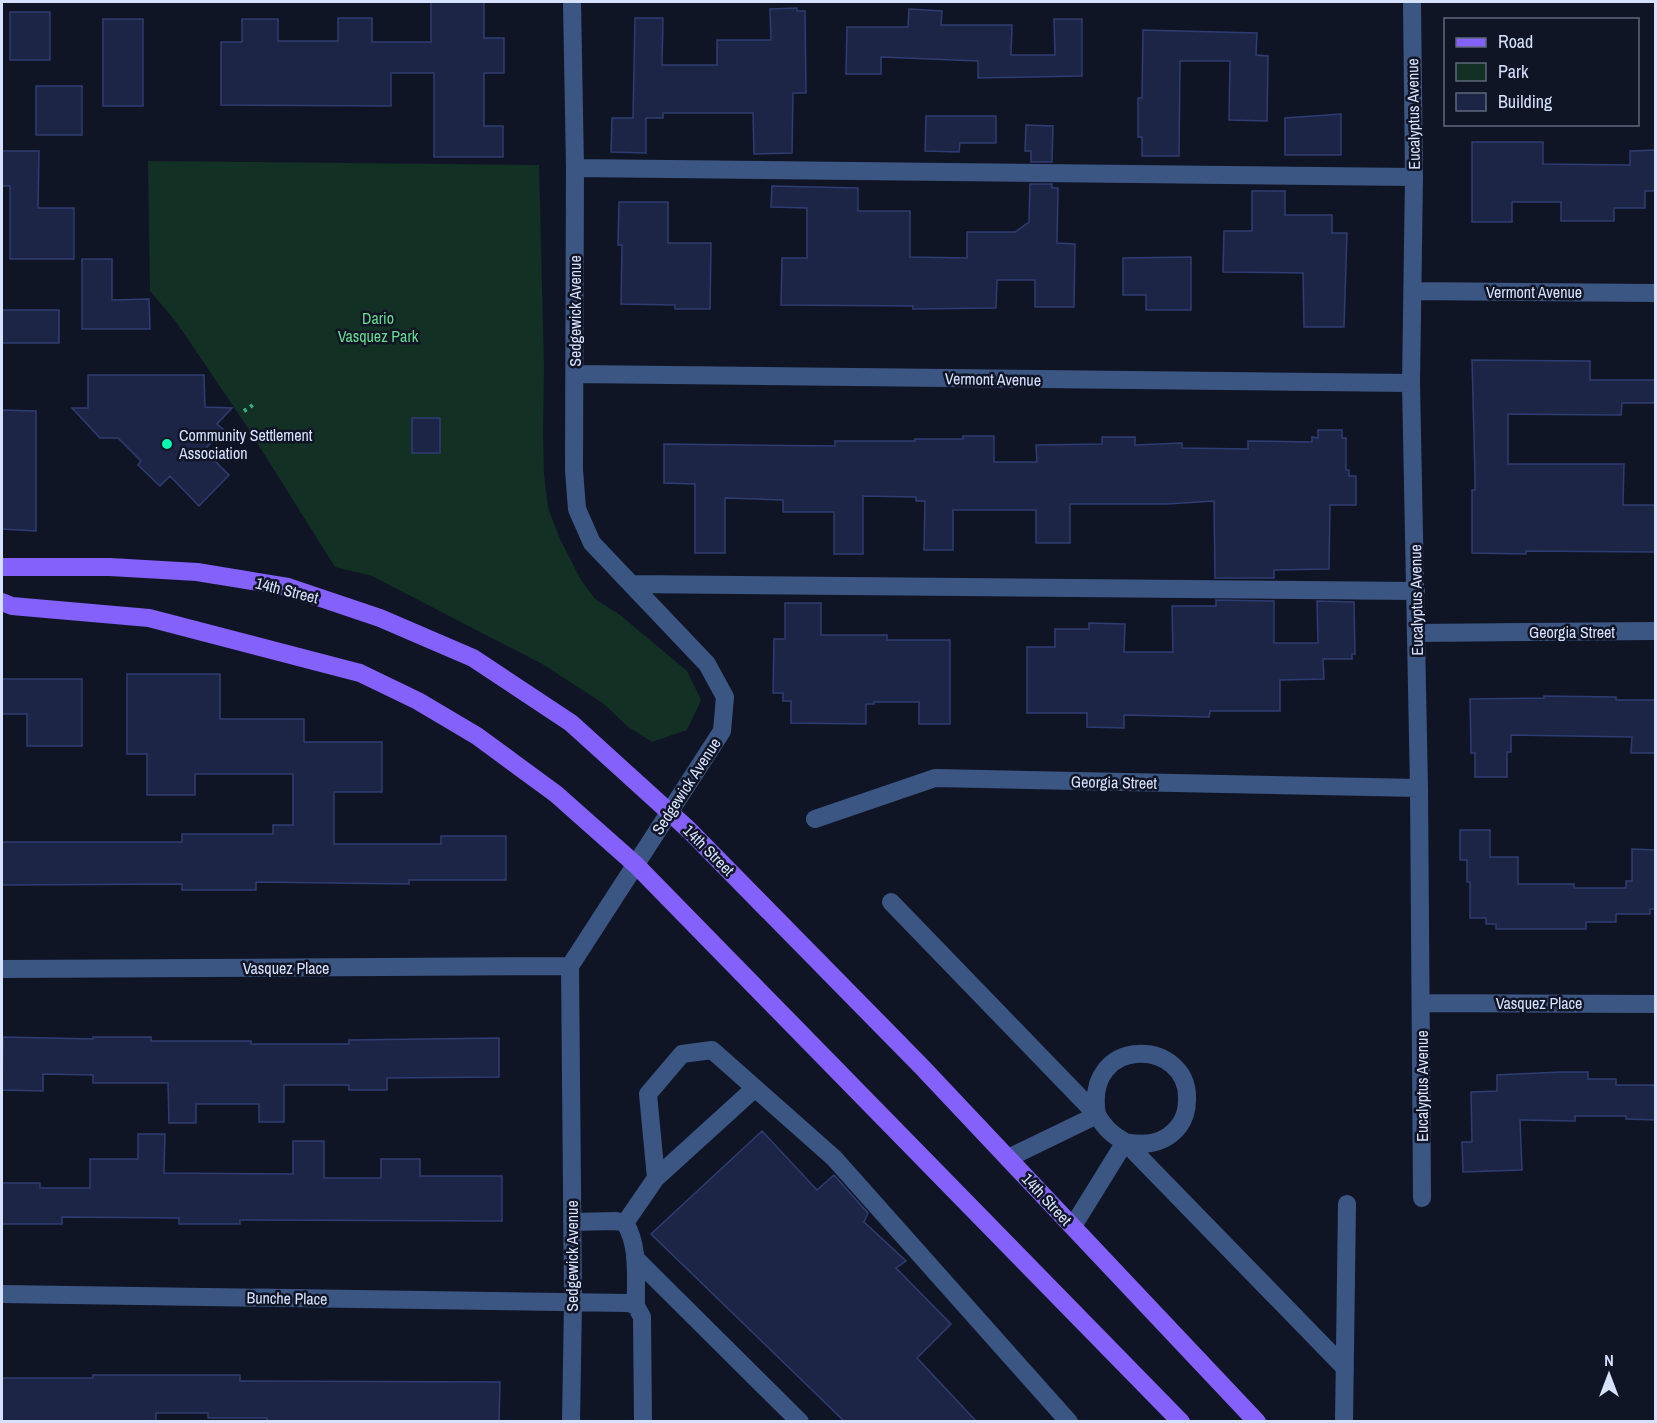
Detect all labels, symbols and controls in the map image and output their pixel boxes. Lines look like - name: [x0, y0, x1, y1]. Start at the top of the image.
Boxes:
- legend: [1444, 18, 1639, 126]
- text: Road: [1498, 29, 1533, 54]
- street label: Eucalyptus Avenue: [1401, 58, 1425, 170]
- text: Park: [1498, 59, 1529, 84]
- text: Building: [1498, 89, 1553, 114]
- street label: Sedgewick Avenue: [564, 255, 586, 367]
- street label: Vermont Avenue: [1486, 281, 1582, 303]
- park label: Dario Vasquez Park: [338, 307, 419, 347]
- street label: Vermont Avenue: [945, 367, 1041, 391]
- place label: Community Settlement Association: [178, 424, 313, 464]
- marker: Community Settlement Association: [160, 437, 174, 451]
- street label: Eucalyptus Avenue: [1404, 544, 1428, 656]
- street label: 14th Street: [253, 572, 321, 609]
- street label: Georgia Street: [1529, 621, 1615, 643]
- street label: Sedgewick Avenue: [646, 733, 726, 839]
- street label: Georgia Street: [1071, 770, 1158, 794]
- street label: 14th Street: [679, 820, 740, 881]
- street label: Vasquez Place: [243, 957, 329, 979]
- street label: Vasquez Place: [1496, 992, 1582, 1014]
- street label: Eucalyptus Avenue: [1411, 1030, 1433, 1142]
- street label: 14th Street: [1017, 1168, 1077, 1230]
- street label: Sedgewick Avenue: [561, 1200, 583, 1312]
- street label: Bunche Place: [246, 1286, 328, 1310]
- north arrow: [1579, 1345, 1639, 1405]
- text: N: [1604, 1349, 1614, 1371]

